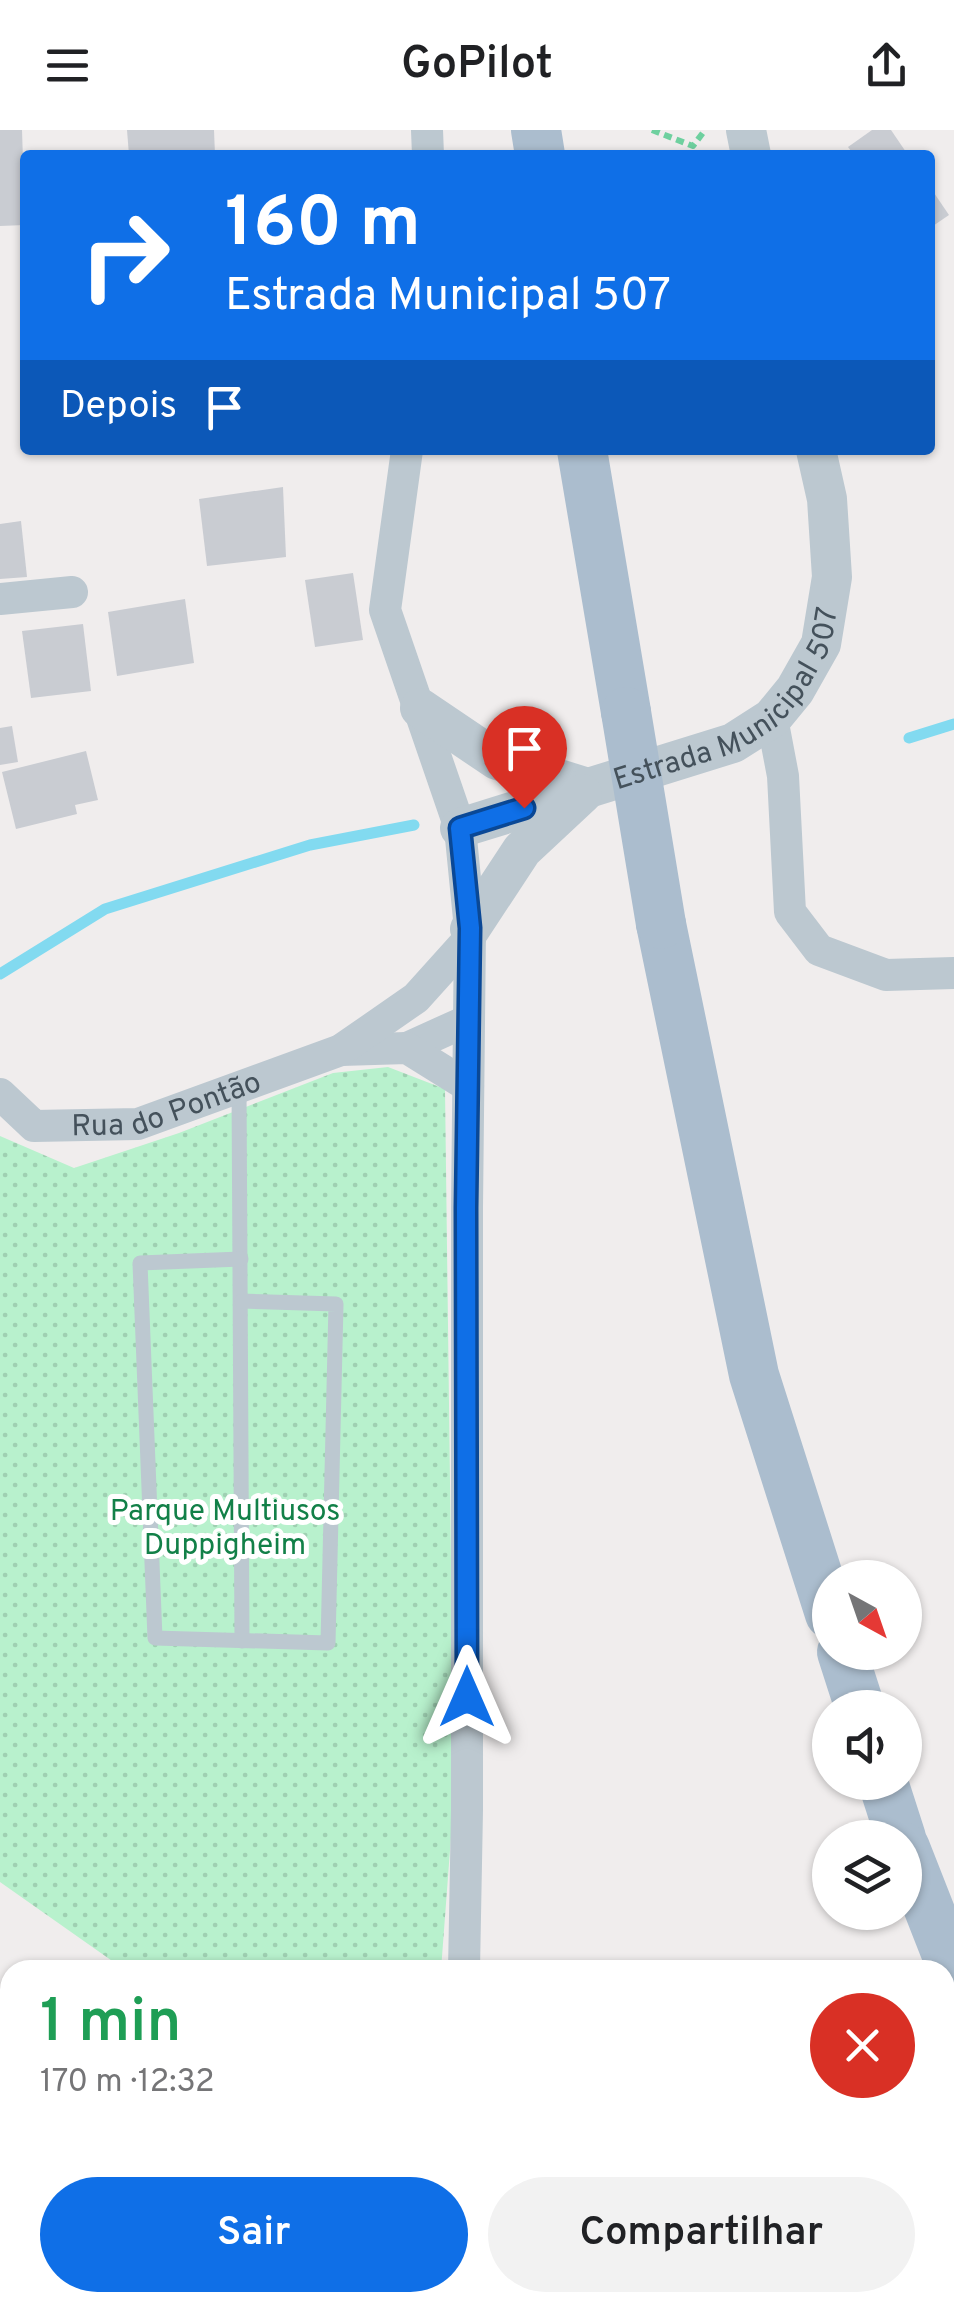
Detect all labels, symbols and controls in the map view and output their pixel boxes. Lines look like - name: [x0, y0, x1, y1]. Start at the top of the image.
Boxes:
- text: GoPilot: [401, 37, 553, 94]
- icon: menu: [40, 38, 95, 93]
- icon: share: [859, 38, 914, 93]
- text: 160 m: [225, 182, 421, 271]
- icon: right: [60, 190, 190, 320]
- text: Estrada Municipal 507: [225, 269, 671, 326]
- icon: arrive: [197, 380, 252, 435]
- text: Depois: [60, 383, 177, 432]
- street label: Estrada Municipal 507: [609, 604, 848, 800]
- pin: [482, 706, 567, 809]
- icon: arrive: [497, 721, 552, 776]
- street label: Rua do Pontão: [71, 1065, 267, 1146]
- park label: Parque Multiusos Duppigheim: [110, 1494, 340, 1565]
- north arrow: [812, 1560, 922, 1670]
- map controls: [812, 1560, 922, 1930]
- position arrow: [415, 1645, 519, 1749]
- button: sound: [812, 1690, 922, 1800]
- button: layers: [812, 1820, 922, 1930]
- text: 1 min: [40, 1987, 181, 2063]
- button: close: [810, 1993, 915, 2098]
- text: 170 m · 12:32: [40, 2063, 215, 2103]
- button: Sair: [40, 2177, 468, 2292]
- button: Compartilhar: [488, 2177, 915, 2292]

